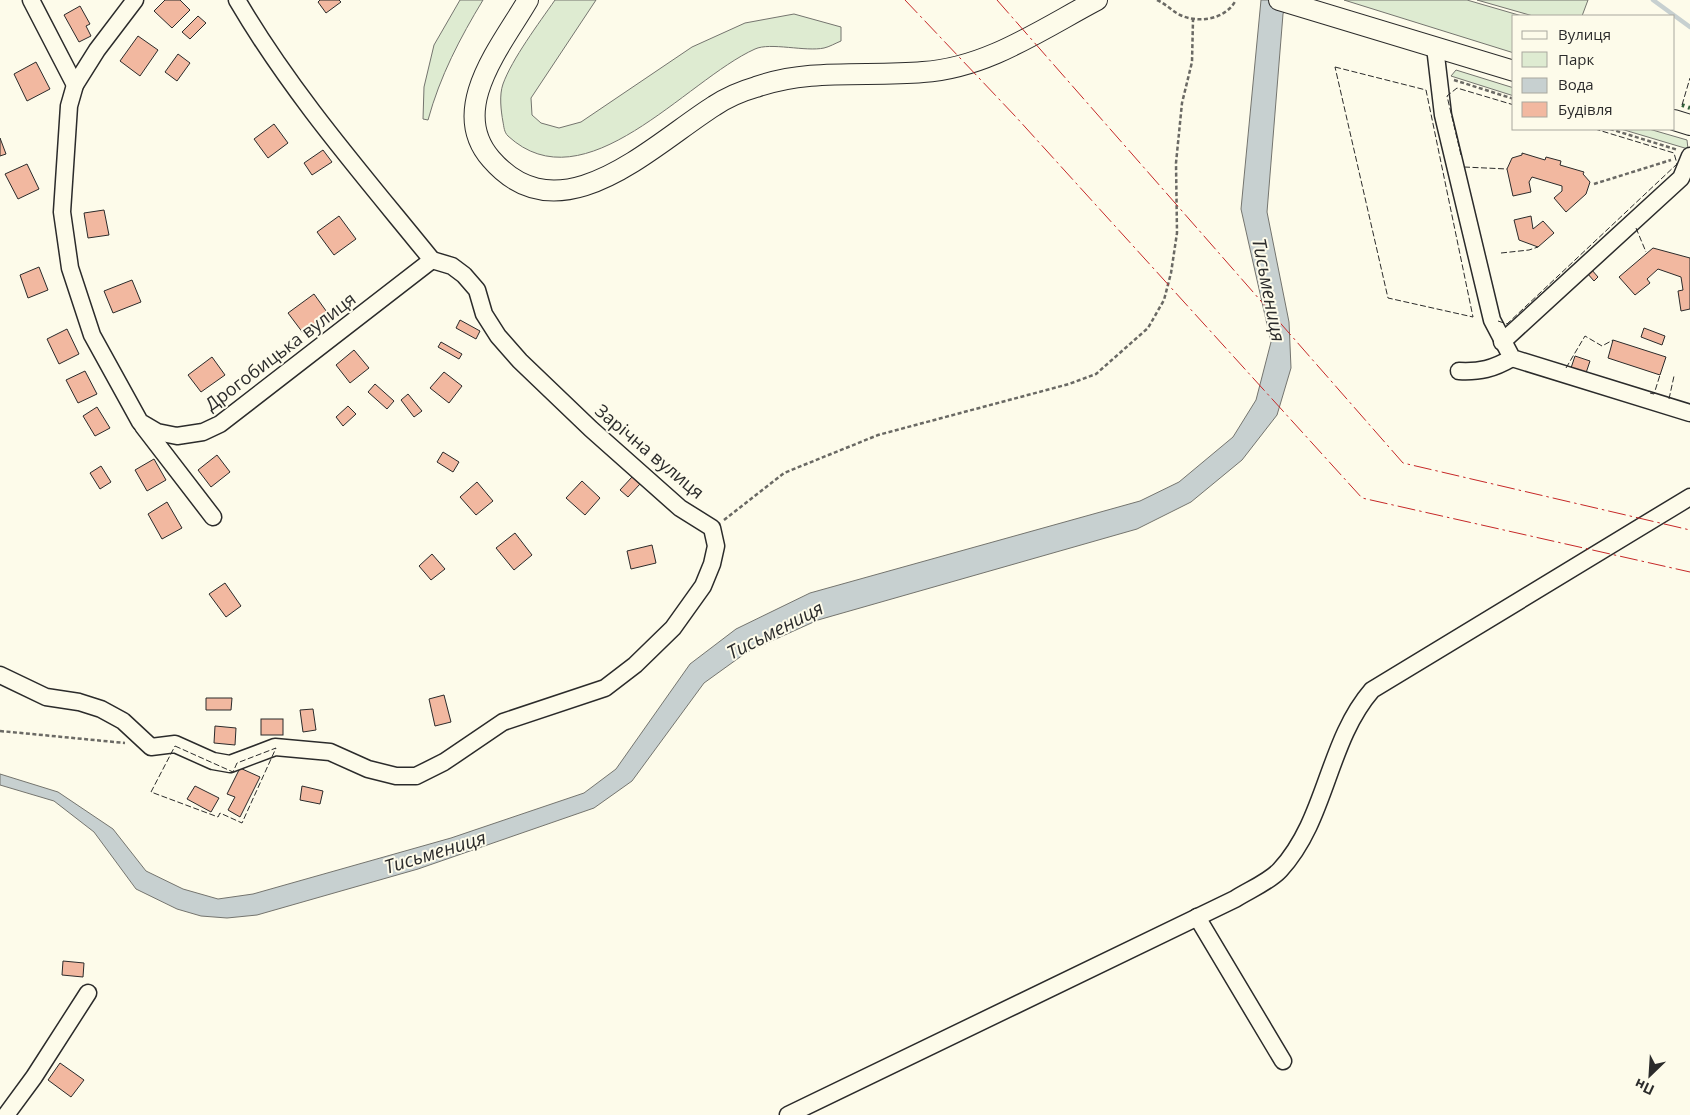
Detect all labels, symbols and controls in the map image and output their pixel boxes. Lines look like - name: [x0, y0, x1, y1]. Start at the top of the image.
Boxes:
- legend: [1512, 15, 1675, 130]
- text: Вулиця: [1558, 24, 1611, 44]
- text: Парк: [1558, 49, 1594, 69]
- text: Вода: [1558, 74, 1594, 94]
- text: Будівля: [1558, 99, 1613, 119]
- water label: Тисьмениця: [1246, 236, 1292, 344]
- street label: Дрогобицька вулиця: [200, 286, 360, 416]
- street label: Зарічна вулиця: [590, 398, 710, 504]
- water label: Тисьмениця: [722, 595, 828, 665]
- water label: Тисьмениця: [381, 824, 489, 880]
- north arrow: [1625, 1050, 1675, 1100]
- text: Пн: [1631, 1074, 1657, 1100]

